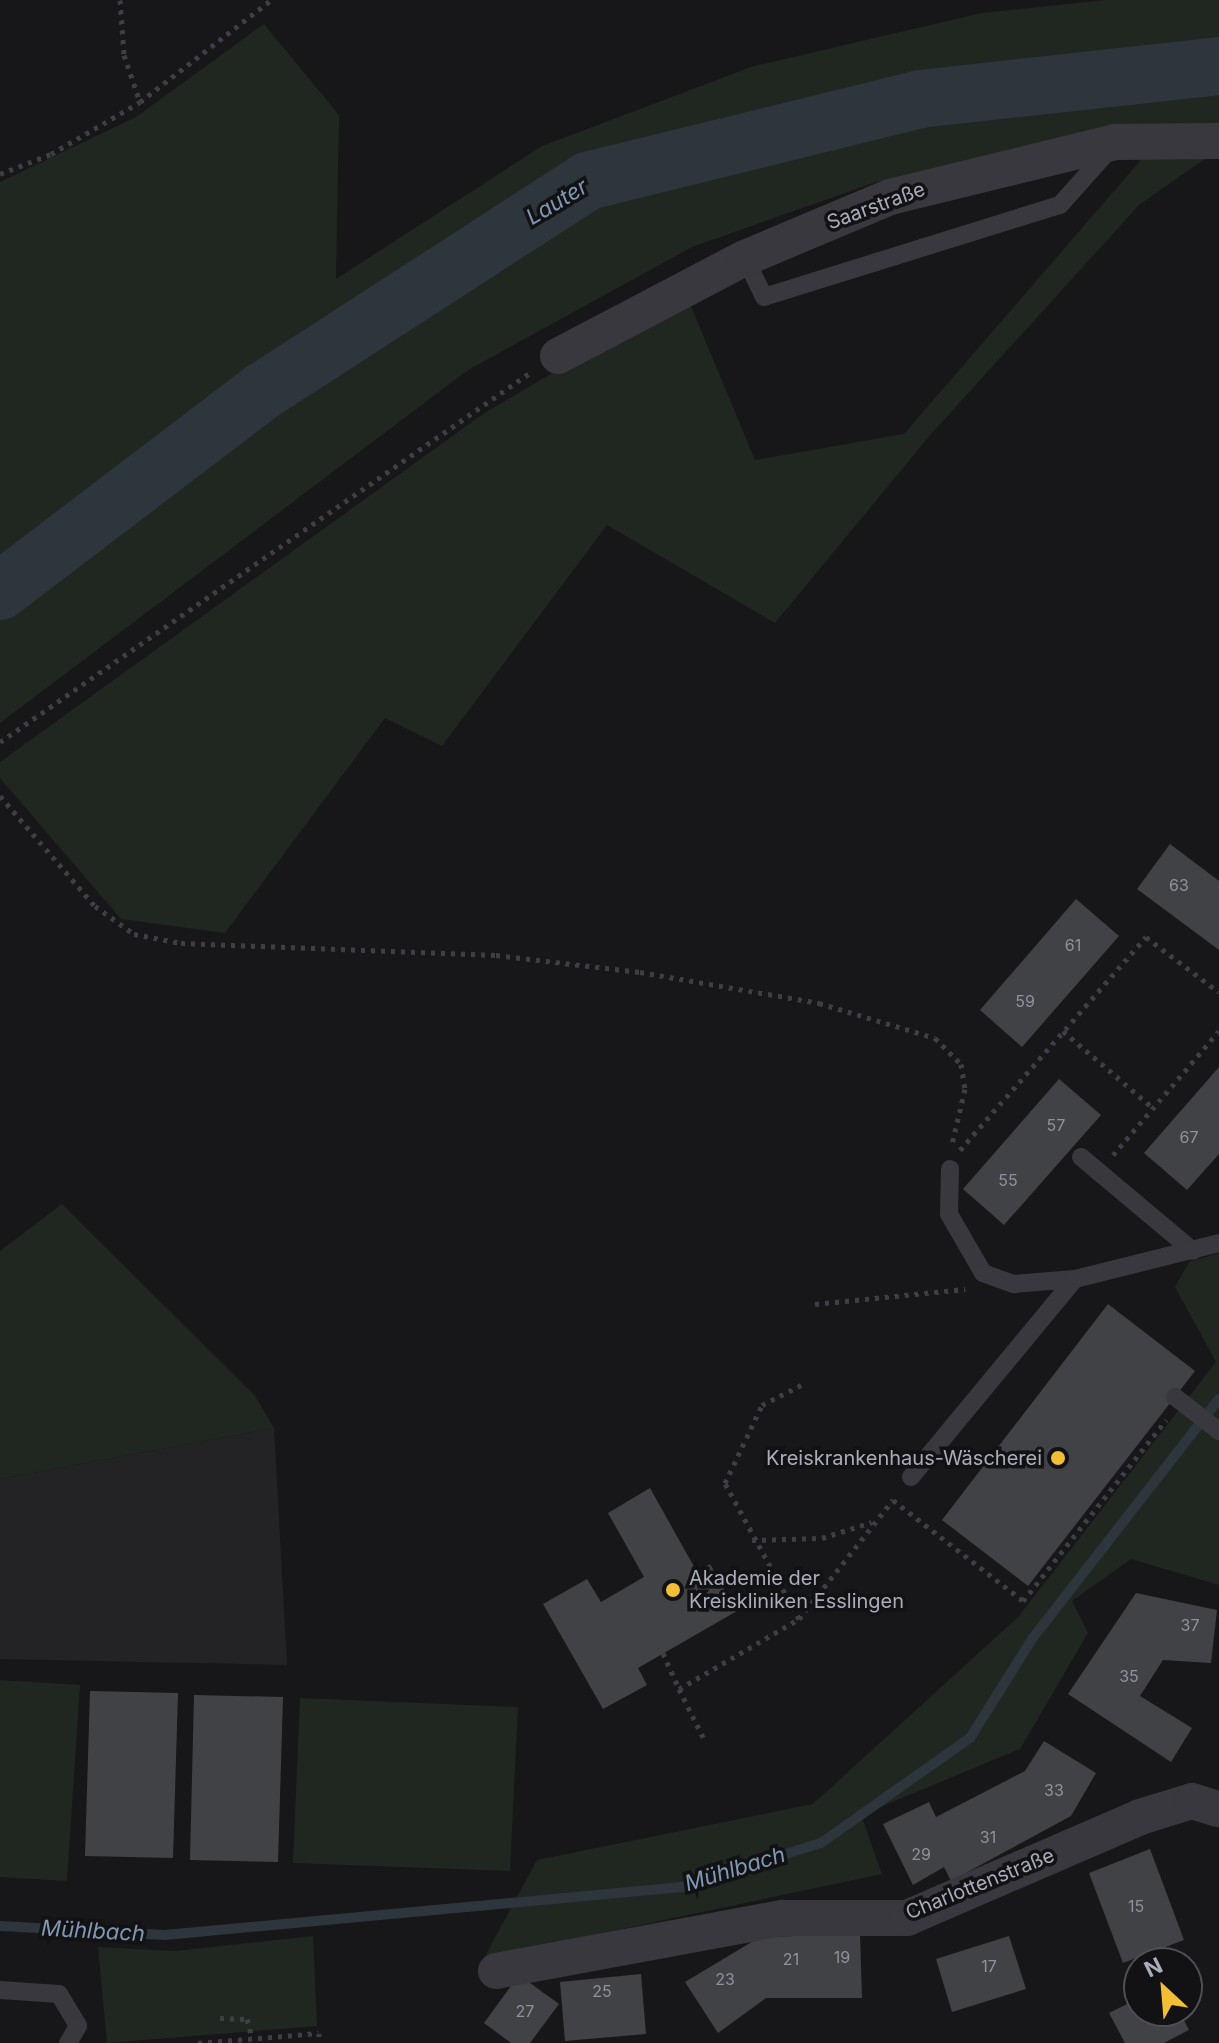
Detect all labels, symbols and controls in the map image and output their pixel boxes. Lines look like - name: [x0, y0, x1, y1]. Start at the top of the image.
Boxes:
- water label: Lauter: [522, 173, 592, 231]
- street label: Saarstraße: [824, 177, 928, 235]
- house number: 63: [1169, 875, 1189, 895]
- house number: 61: [1065, 935, 1081, 955]
- house number: 59: [1015, 991, 1035, 1011]
- house number: 57: [1047, 1115, 1065, 1135]
- house number: 67: [1180, 1127, 1198, 1147]
- house number: 55: [998, 1170, 1018, 1190]
- place label: Kreiskrankenhaus-Wäscherei: [766, 1446, 1042, 1470]
- marker: Kreiskrankenhaus-Wäscherei: [1049, 1449, 1067, 1467]
- place label: Akademie der Kreiskliniken Esslingen: [689, 1566, 904, 1613]
- marker: Akademie der Kreiskliniken Esslingen: [664, 1581, 682, 1599]
- house number: 37: [1181, 1615, 1199, 1635]
- house number: 35: [1119, 1666, 1139, 1686]
- house number: 33: [1044, 1780, 1064, 1800]
- house number: 31: [980, 1827, 996, 1847]
- water label: Mühlbach: [682, 1841, 788, 1897]
- street label: Charlottenstraße: [902, 1843, 1058, 1925]
- house number: 29: [911, 1844, 931, 1864]
- house number: 15: [1128, 1896, 1144, 1916]
- water label: Mühlbach: [40, 1915, 146, 1947]
- house number: 19: [834, 1947, 850, 1967]
- north arrow: [1123, 1947, 1203, 2027]
- house number: 21: [783, 1949, 799, 1969]
- text: N: [1140, 1952, 1167, 1983]
- house number: 17: [981, 1956, 997, 1976]
- house number: 23: [715, 1969, 735, 1989]
- house number: 25: [592, 1981, 612, 2001]
- house number: 27: [516, 2001, 534, 2021]

